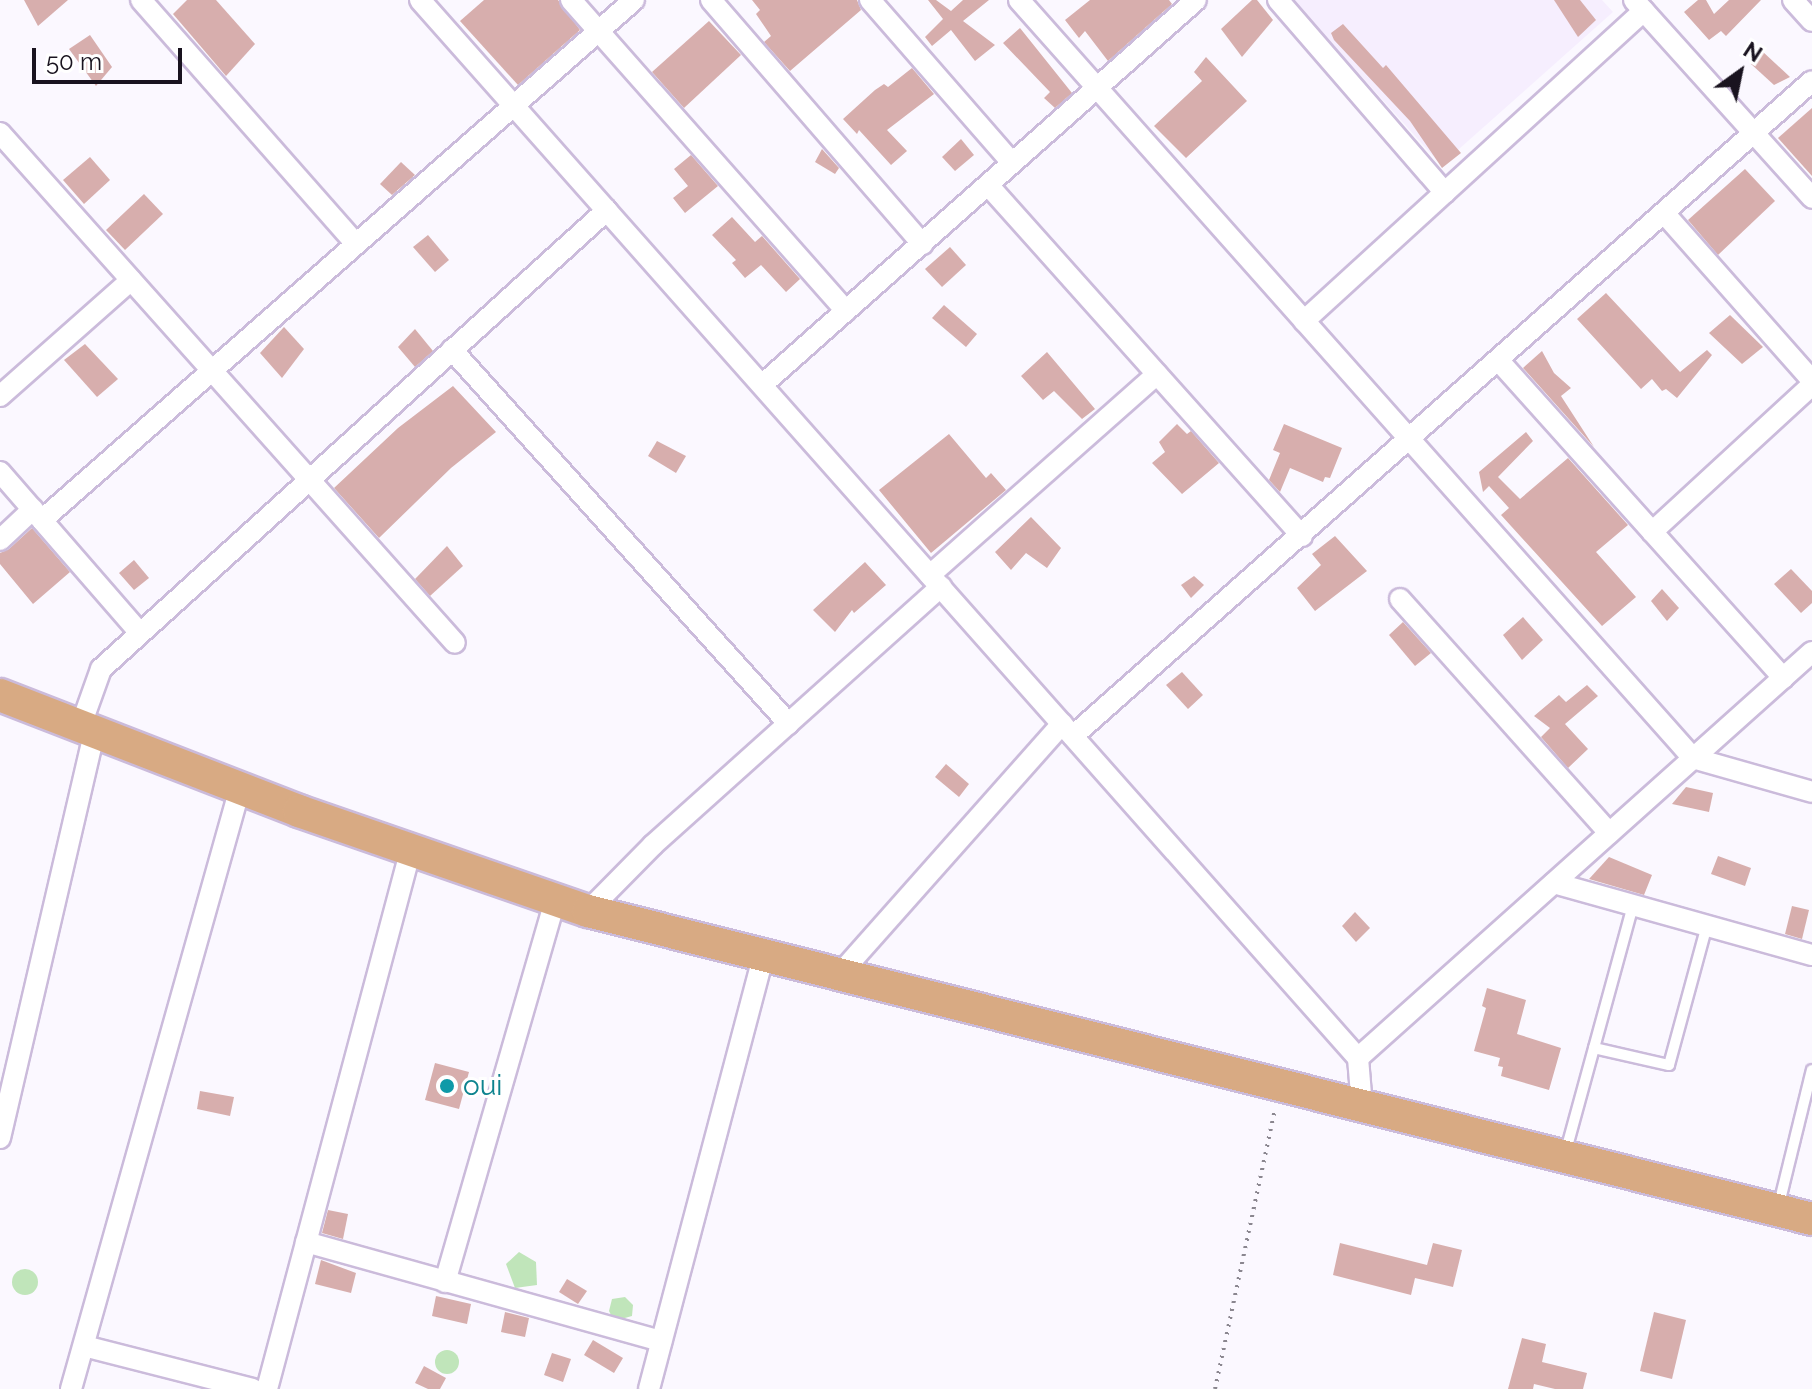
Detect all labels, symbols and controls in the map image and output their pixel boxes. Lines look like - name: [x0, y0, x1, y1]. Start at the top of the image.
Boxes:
- scale bar: [36, 32, 186, 82]
- north arrow: [1700, 32, 1780, 112]
- text: N: [1739, 36, 1767, 67]
- text: 50 m: [46, 47, 102, 76]
- place label: oui: [463, 1069, 502, 1103]
- marker: oui: [438, 1077, 456, 1095]

